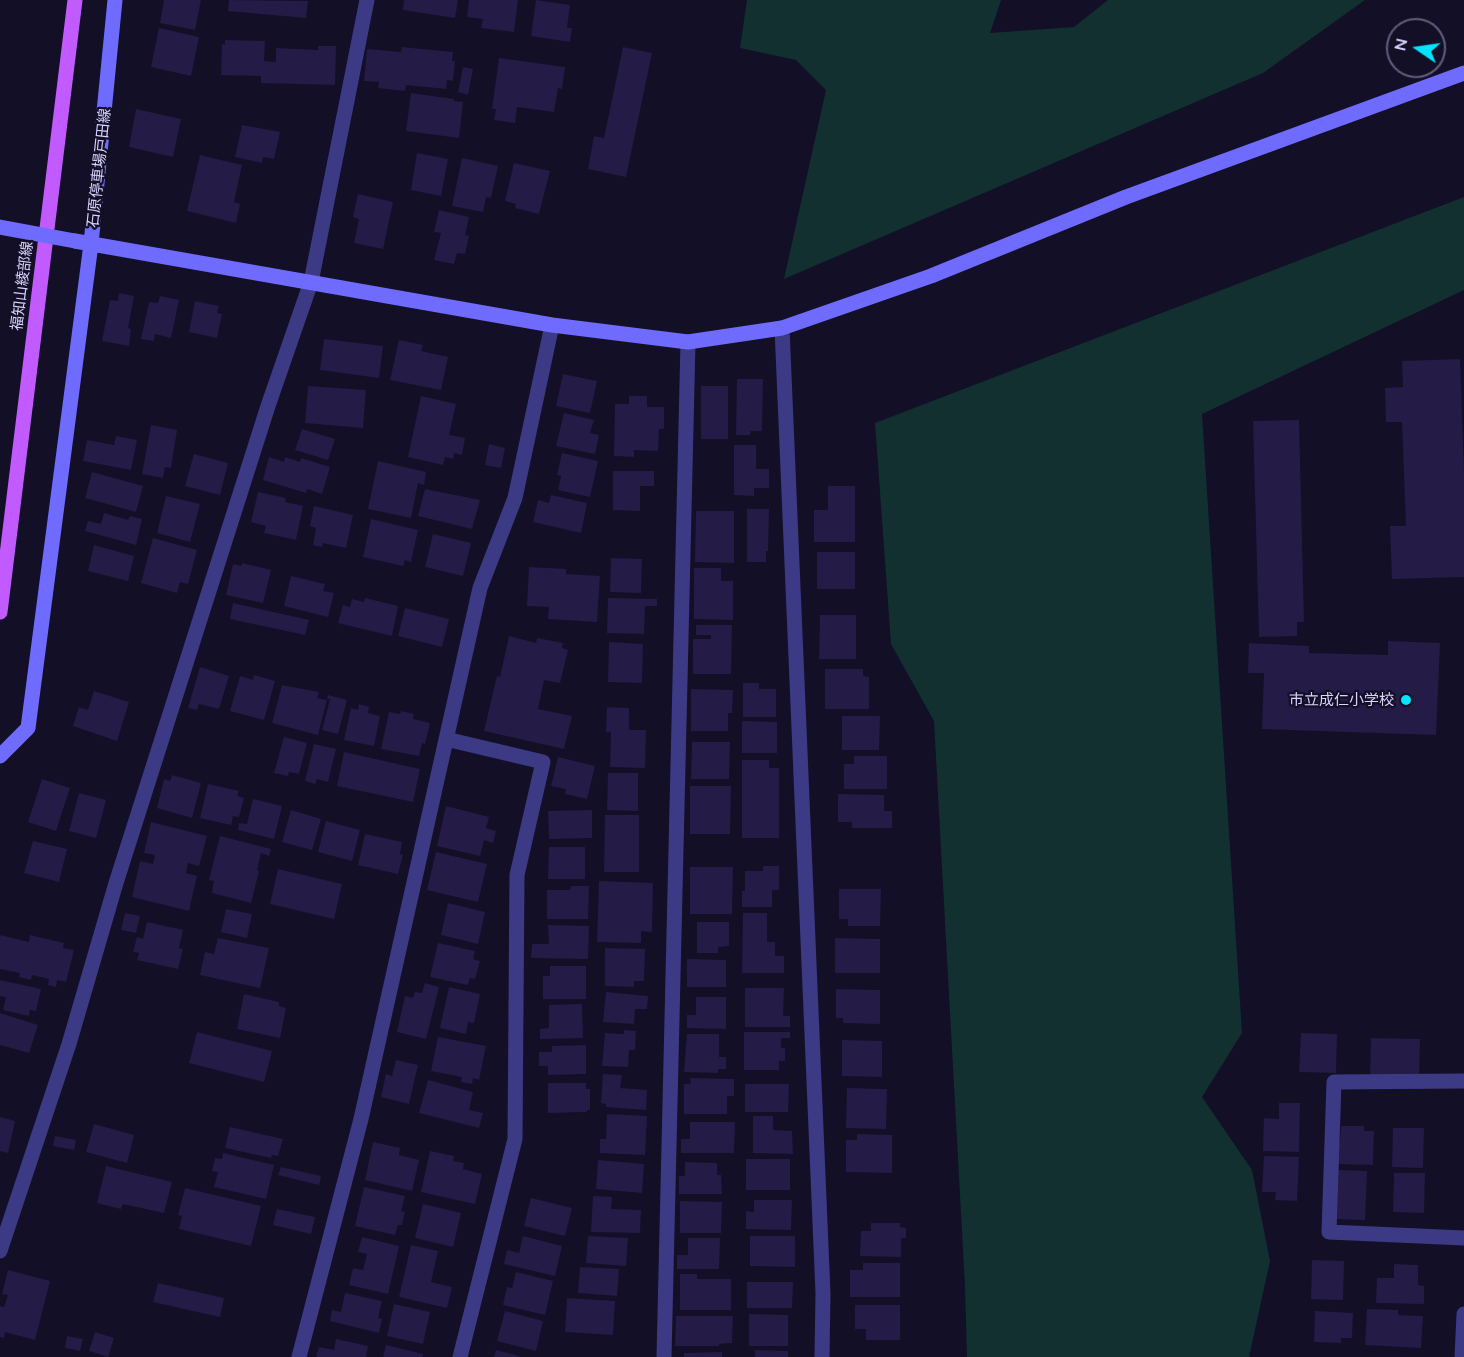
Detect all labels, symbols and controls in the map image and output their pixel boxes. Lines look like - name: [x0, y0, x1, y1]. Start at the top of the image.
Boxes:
- north arrow: [1386, 18, 1446, 78]
- text: N: [1389, 36, 1411, 52]
- street label: 石原停車場戸田線: [84, 107, 114, 229]
- street label: 福知山綾部線: [8, 240, 36, 332]
- place label: 市立成仁小学校: [1289, 691, 1394, 709]
- marker: 市立成仁小学校: [1399, 693, 1413, 707]

